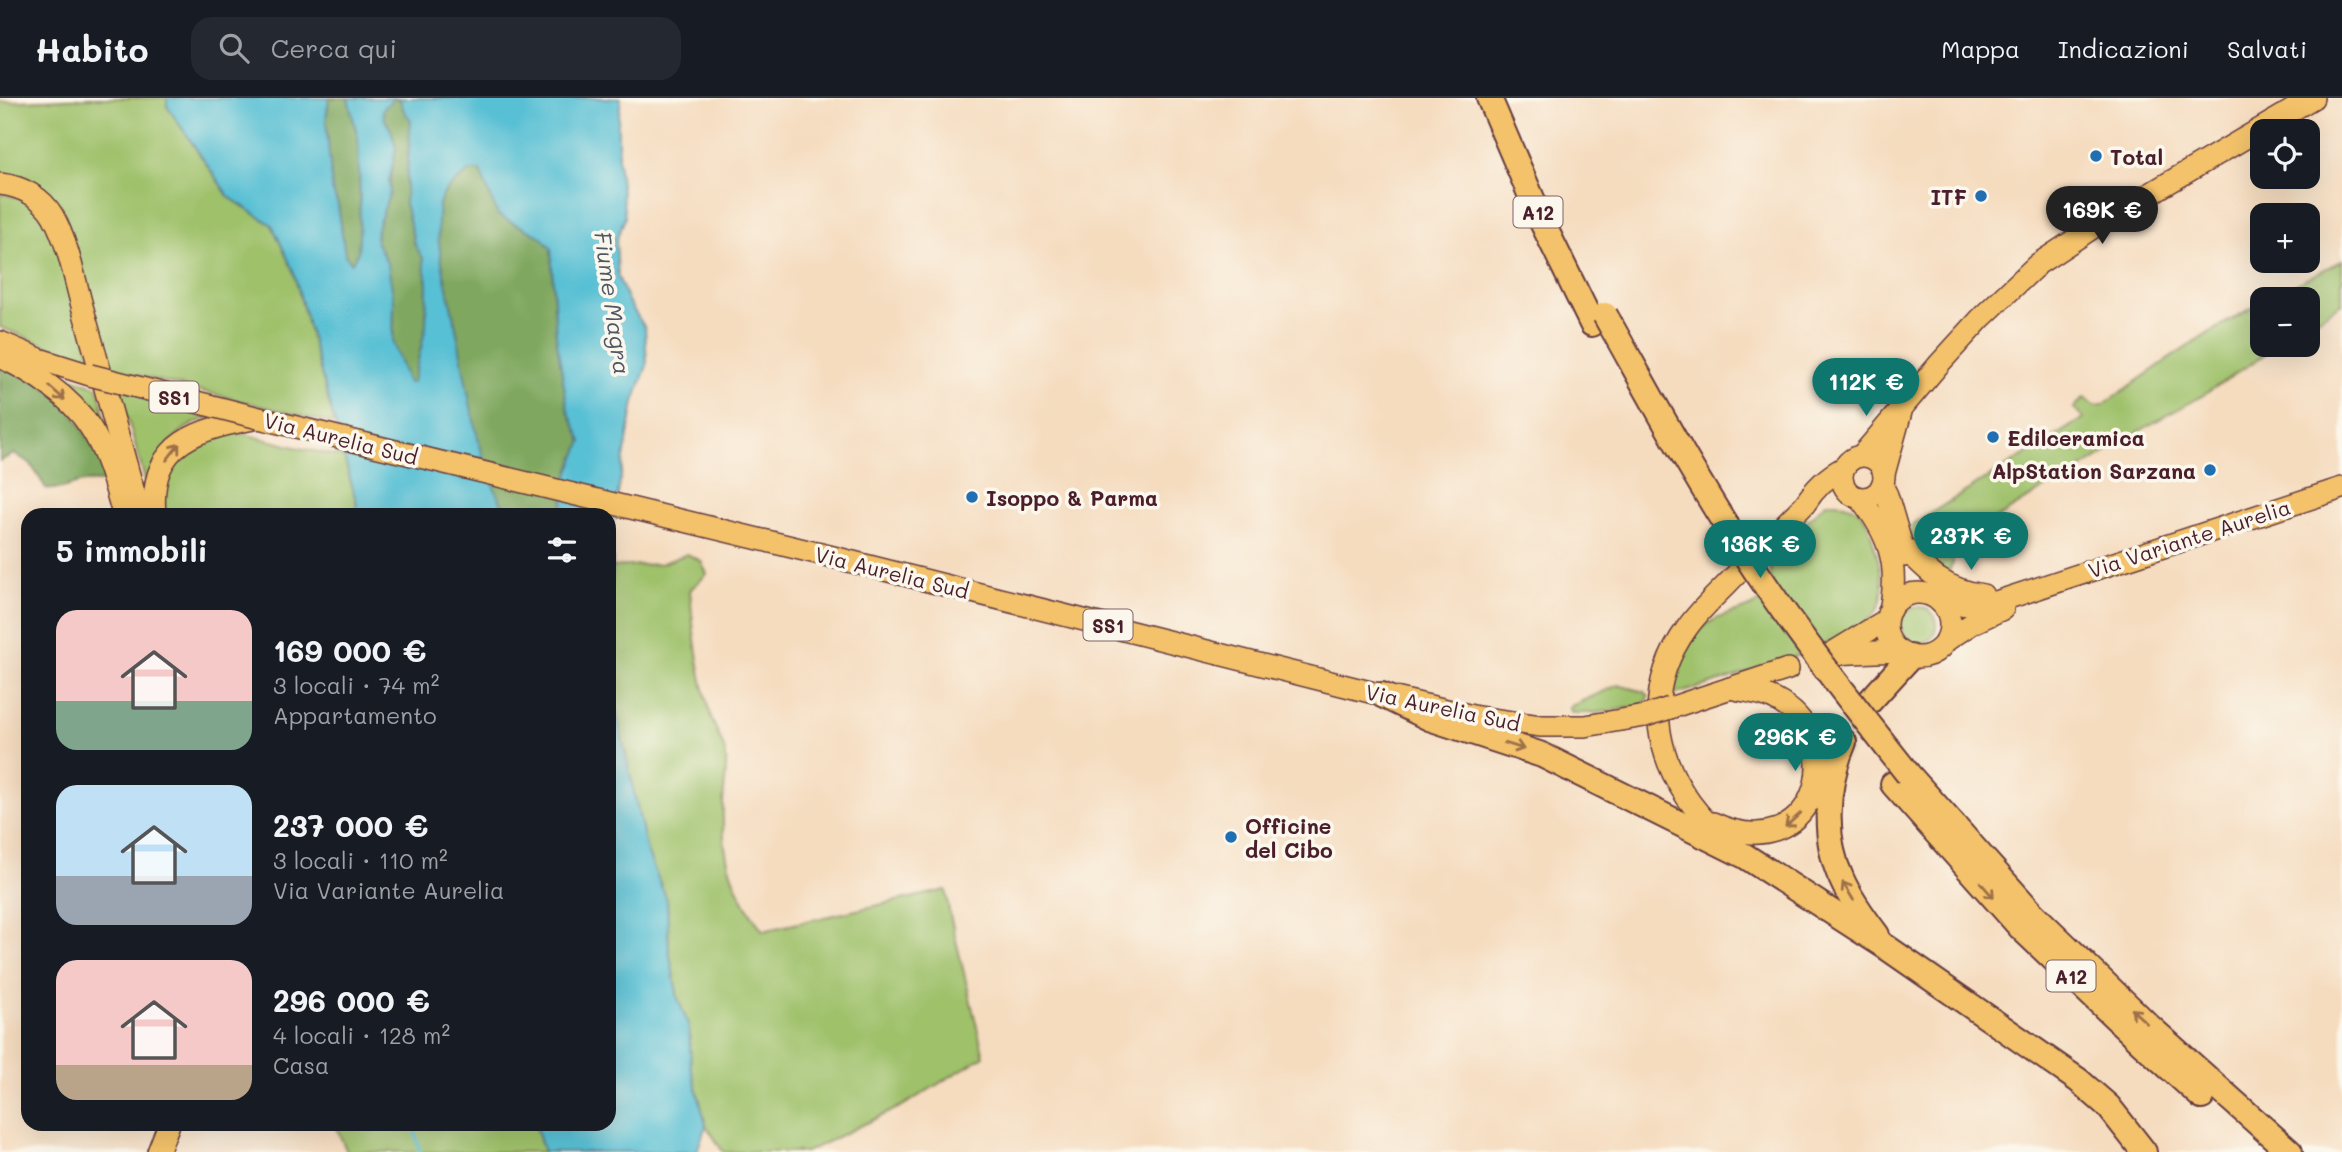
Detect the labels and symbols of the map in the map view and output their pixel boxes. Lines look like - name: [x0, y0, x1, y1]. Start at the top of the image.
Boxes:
- place label: Total: [2110, 143, 2163, 170]
- marker: Total: [2088, 148, 2104, 164]
- place label: ITF: [1930, 183, 1967, 210]
- pin: 169K €: [2045, 186, 2159, 246]
- marker: ITF: [1973, 188, 1989, 204]
- road number: A12: [1514, 196, 1562, 228]
- water label: Fiume Magra: [588, 229, 638, 377]
- pin: 112K €: [1809, 358, 1923, 418]
- road number: SS1: [150, 382, 198, 412]
- one-way arrow: [48, 385, 66, 401]
- street label: Via Aurelia Sud: [261, 406, 421, 470]
- place label: Edilceramica: [2007, 424, 2145, 451]
- marker: Edilceramica: [1985, 429, 2001, 445]
- one-way arrow: [166, 443, 181, 462]
- place label: AlpStation Sarzana: [1992, 457, 2196, 484]
- marker: AlpStation Sarzana: [2202, 462, 2218, 478]
- place label: Isoppo & Parma: [986, 484, 1158, 511]
- marker: Isoppo & Parma: [964, 489, 980, 505]
- street label: Via Variante Aurelia: [2084, 493, 2294, 583]
- pin: 237K €: [1914, 512, 2028, 572]
- pin: 136K €: [1703, 520, 1817, 580]
- street label: Via Aurelia Sud: [812, 540, 972, 604]
- road number: SS1: [1084, 610, 1132, 640]
- street label: Via Aurelia Sud: [1363, 677, 1523, 737]
- pin: 296K €: [1738, 714, 1852, 773]
- one-way arrow: [1503, 740, 1525, 753]
- place label: Officine del Cibo: [1245, 812, 1333, 863]
- one-way arrow: [1784, 812, 1802, 828]
- marker: Officine del Cibo: [1223, 829, 1239, 845]
- one-way arrow: [1841, 881, 1855, 901]
- one-way arrow: [1979, 881, 1995, 899]
- road number: A12: [2046, 960, 2096, 992]
- one-way arrow: [2131, 1008, 2148, 1025]

